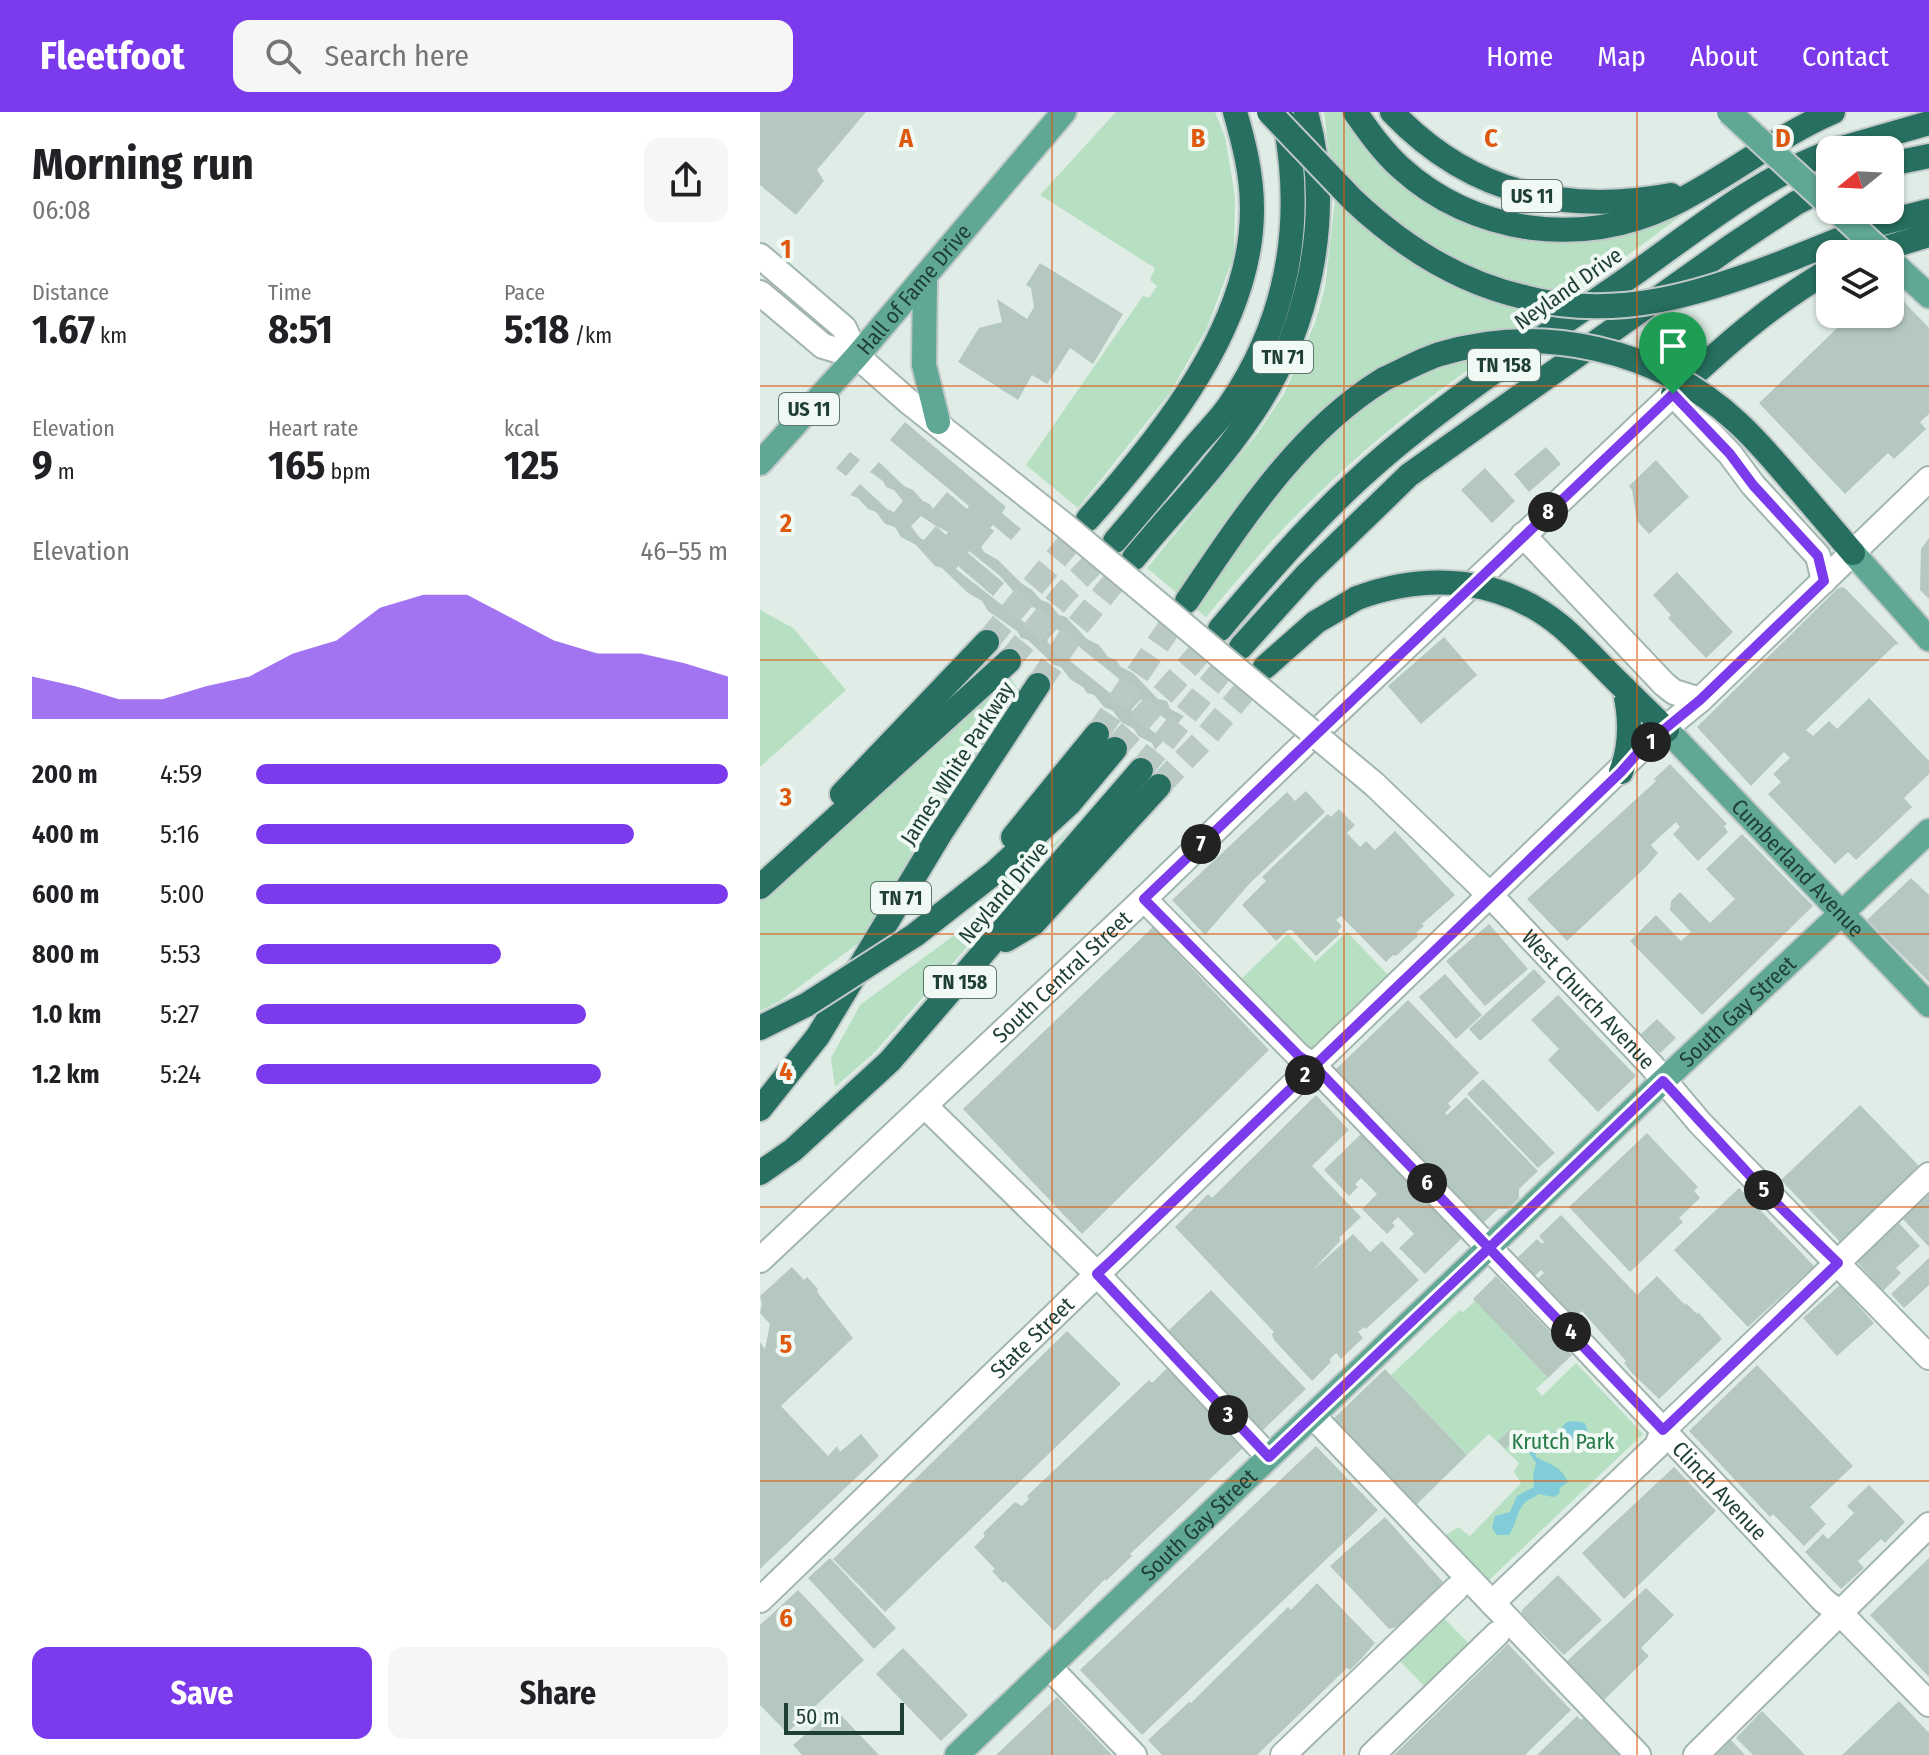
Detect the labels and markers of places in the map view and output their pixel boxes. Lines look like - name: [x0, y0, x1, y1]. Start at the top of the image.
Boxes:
- pin: [1639, 312, 1707, 394]
- pin: 8: [1528, 492, 1568, 532]
- pin: 1: [1631, 722, 1671, 762]
- pin: 7: [1181, 824, 1221, 864]
- pin: 2: [1285, 1055, 1325, 1095]
- pin: 6: [1407, 1163, 1447, 1203]
- pin: 5: [1744, 1170, 1784, 1210]
- pin: 4: [1551, 1312, 1591, 1352]
- pin: 3: [1208, 1395, 1248, 1435]

